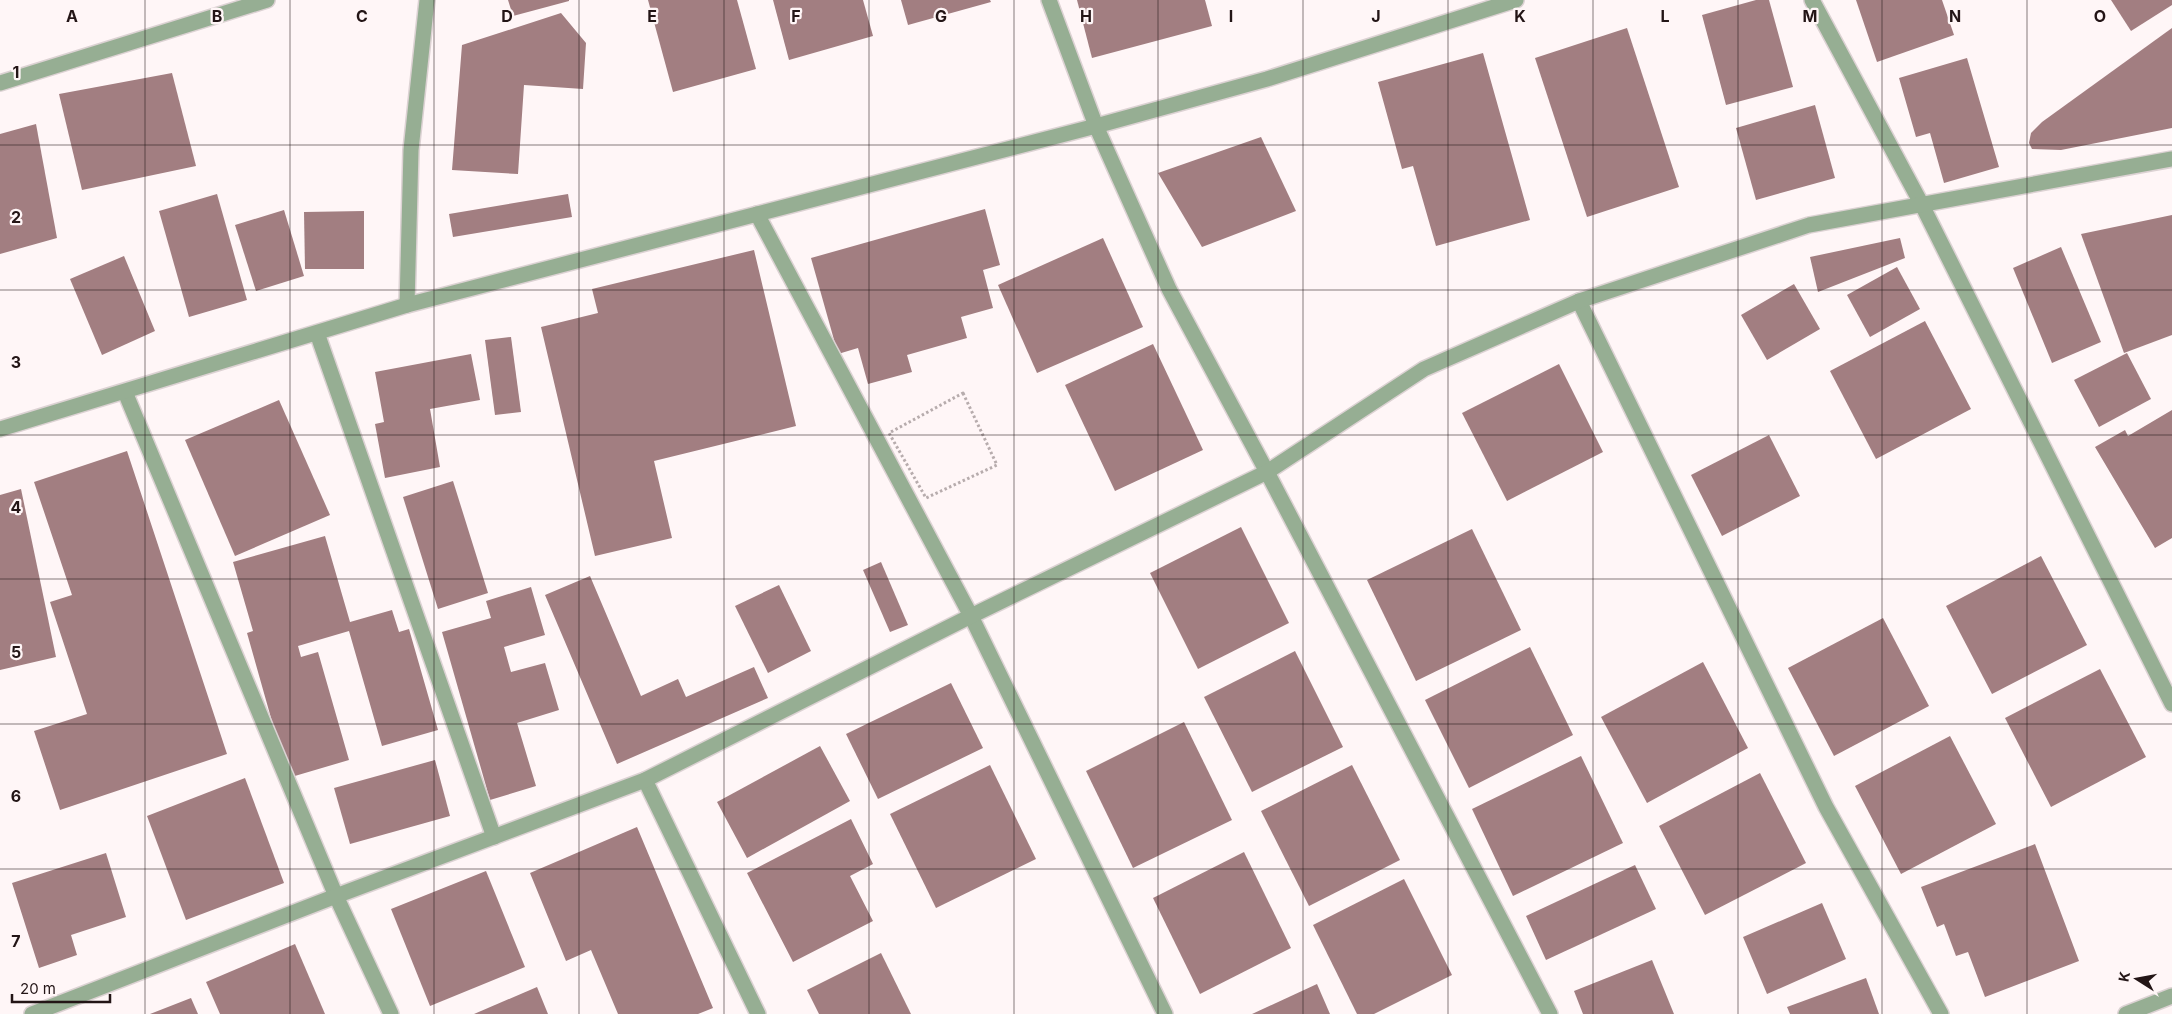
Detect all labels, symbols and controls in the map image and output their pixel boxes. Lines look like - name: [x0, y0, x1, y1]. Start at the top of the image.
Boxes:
- text: A: [66, 6, 78, 26]
- text: B: [212, 6, 222, 26]
- text: C: [356, 6, 368, 26]
- text: D: [501, 6, 513, 26]
- text: E: [647, 6, 657, 26]
- text: F: [791, 6, 801, 26]
- text: G: [935, 6, 947, 26]
- text: H: [1080, 6, 1092, 26]
- text: I: [1229, 6, 1233, 26]
- text: J: [1371, 6, 1381, 26]
- text: K: [1514, 6, 1526, 26]
- text: L: [1660, 6, 1670, 26]
- text: M: [1803, 6, 1817, 26]
- text: N: [1949, 6, 1961, 26]
- text: O: [2094, 6, 2106, 26]
- text: 1: [13, 62, 19, 82]
- text: 2: [11, 207, 21, 227]
- text: 3: [11, 352, 21, 372]
- text: 4: [11, 497, 22, 517]
- text: 5: [11, 642, 21, 662]
- text: 6: [11, 786, 21, 806]
- text: 7: [11, 931, 21, 951]
- north arrow: [2112, 954, 2162, 1004]
- text: K: [2114, 970, 2133, 983]
- scale bar: [12, 972, 110, 1004]
- text: 20 m: [20, 979, 56, 998]

